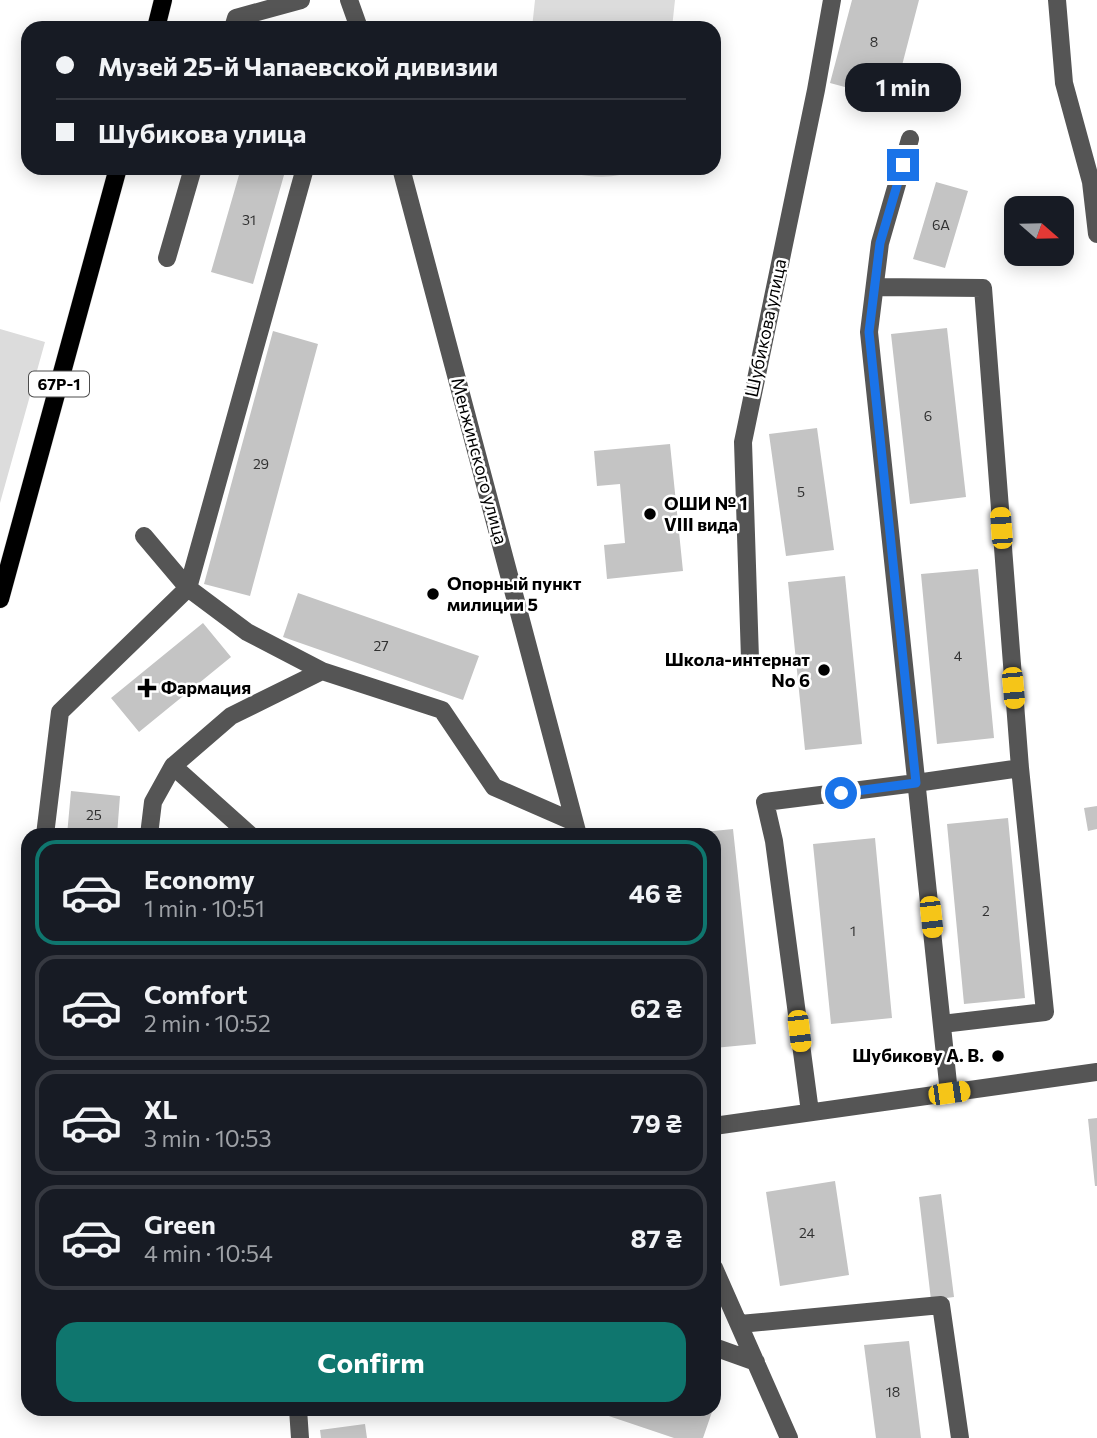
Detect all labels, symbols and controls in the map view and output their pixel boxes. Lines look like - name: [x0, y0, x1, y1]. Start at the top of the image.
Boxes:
- house number: 8: [870, 33, 878, 50]
- text: Музей 25-й Чапаевской дивизии: [98, 50, 498, 81]
- callout: 1 min: [845, 64, 961, 113]
- text: 1 min: [876, 73, 930, 101]
- text: Шубикова улица: [98, 117, 306, 148]
- route end: [887, 149, 919, 181]
- north arrow: [1004, 196, 1074, 266]
- map controls: [1004, 196, 1074, 266]
- house number: 31: [242, 211, 256, 228]
- house number: 6А: [932, 216, 950, 233]
- street label: Шубикова улица: [740, 257, 790, 399]
- road number: 67Р-1: [29, 372, 89, 396]
- street label: Менжинского улица: [447, 375, 513, 547]
- house number: 6: [924, 407, 932, 424]
- house number: 29: [253, 455, 269, 472]
- house number: 5: [797, 483, 805, 500]
- place label: ОШИ № 1 VIII вида: [664, 492, 748, 535]
- marker: ОШИ № 1 VIII вида: [642, 506, 658, 522]
- car: [990, 506, 1013, 550]
- place label: Опорный пункт милиции 5: [447, 572, 582, 615]
- marker: Опорный пункт милиции 5: [425, 586, 441, 602]
- house number: 27: [373, 637, 389, 654]
- house number: 4: [954, 647, 963, 664]
- place label: Школа-интернат No 6: [665, 648, 810, 691]
- marker: Школа-интернат No 6: [816, 662, 832, 678]
- car: [1001, 666, 1026, 710]
- place label: Фармация: [161, 676, 251, 698]
- marker: Фармация: [139, 680, 155, 696]
- route start: [825, 777, 857, 809]
- house number: 25: [86, 806, 102, 823]
- icon: car: [60, 861, 123, 924]
- text: Economy: [144, 863, 255, 894]
- text: 46 ₴: [629, 877, 682, 908]
- text: 1 min · 10:51: [144, 894, 265, 922]
- car: [919, 895, 944, 939]
- house number: 2: [982, 902, 990, 919]
- house number: 1: [850, 922, 856, 939]
- icon: car: [60, 976, 123, 1039]
- text: Comfort: [144, 978, 247, 1009]
- text: 62 ₴: [630, 992, 682, 1023]
- text: 2 min · 10:52: [144, 1009, 271, 1037]
- car: [787, 1009, 812, 1053]
- place label: Шубикову А. В.: [852, 1044, 984, 1066]
- marker: Шубикову А. В.: [990, 1048, 1006, 1064]
- car: [927, 1080, 972, 1106]
- icon: car: [60, 1091, 123, 1154]
- text: XL: [144, 1093, 178, 1124]
- text: 79 ₴: [631, 1107, 682, 1138]
- text: 3 min · 10:53: [144, 1124, 272, 1152]
- icon: car: [60, 1206, 123, 1269]
- text: Green: [144, 1208, 216, 1239]
- text: 87 ₴: [631, 1222, 682, 1253]
- house number: 24: [799, 1224, 816, 1241]
- text: 4 min · 10:54: [144, 1239, 273, 1267]
- button: Confirm: [56, 1322, 686, 1402]
- house number: 18: [886, 1383, 900, 1400]

